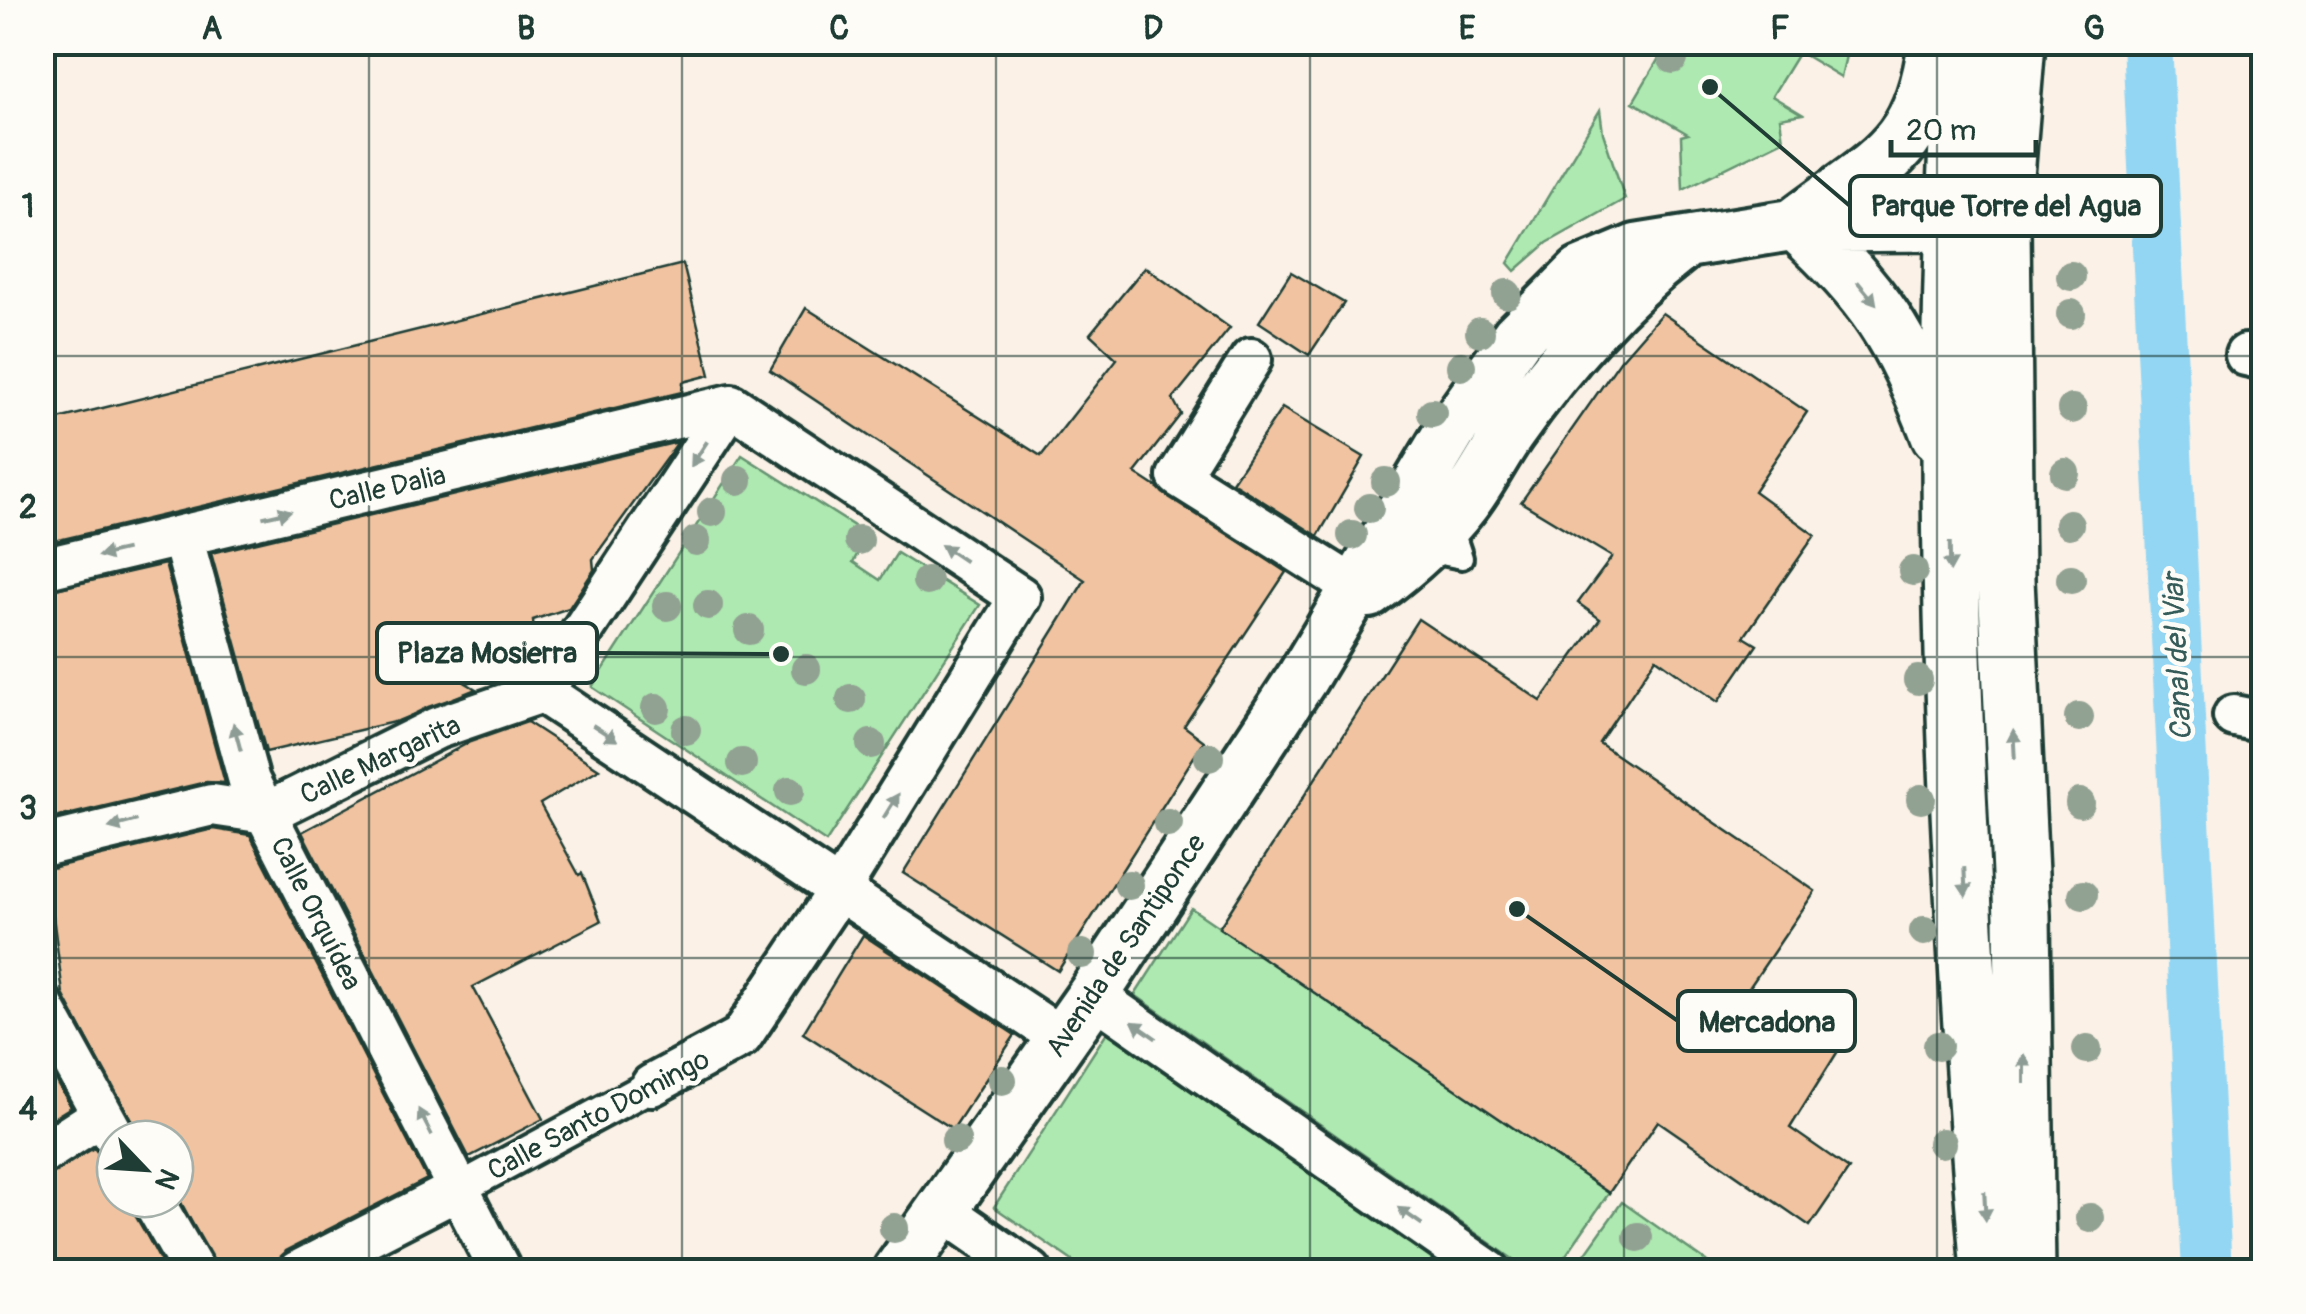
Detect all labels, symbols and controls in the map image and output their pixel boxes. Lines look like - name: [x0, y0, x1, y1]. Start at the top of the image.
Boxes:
- text: A: [202, 9, 223, 49]
- text: B: [517, 9, 535, 49]
- text: C: [829, 9, 849, 49]
- text: D: [1143, 9, 1163, 49]
- text: E: [1459, 9, 1476, 49]
- text: F: [1770, 9, 1790, 49]
- text: G: [2083, 9, 2105, 49]
- scale bar: [1891, 95, 2036, 157]
- text: 20 m: [1906, 112, 1976, 149]
- callout: Parque Torre del Agua: [1850, 176, 2161, 236]
- text: 1: [22, 187, 34, 227]
- text: Parque Torre del Agua: [1870, 188, 2142, 225]
- one-way arrow: [1856, 280, 1877, 305]
- one-way arrow: [690, 440, 709, 467]
- street label: Calle Dalia: [326, 458, 449, 519]
- text: 2: [19, 488, 37, 528]
- one-way arrow: [262, 506, 293, 521]
- one-way arrow: [1942, 542, 1958, 574]
- one-way arrow: [940, 544, 967, 562]
- one-way arrow: [96, 546, 127, 561]
- water label: Canal del Viar: [2154, 569, 2200, 742]
- callout: Plaza Mosierra: [377, 623, 597, 683]
- text: Plaza Mosierra: [397, 635, 577, 672]
- street label: Calle Margarita: [295, 708, 466, 813]
- one-way arrow: [228, 721, 244, 752]
- one-way arrow: [591, 723, 618, 742]
- one-way arrow: [2006, 728, 2022, 760]
- text: 3: [19, 789, 37, 829]
- one-way arrow: [882, 792, 900, 820]
- one-way arrow: [107, 817, 138, 833]
- street label: Avenida de Santiponce: [1038, 827, 1214, 1064]
- street label: Calle Orquídea: [262, 831, 369, 996]
- one-way arrow: [1957, 866, 1973, 898]
- callout: Mercadona: [1678, 991, 1855, 1051]
- text: Mercadona: [1698, 1004, 1836, 1041]
- one-way arrow: [1130, 1021, 1157, 1040]
- street label: Calle Santo Domingo: [482, 1042, 716, 1189]
- one-way arrow: [2015, 1053, 2031, 1085]
- text: 4: [19, 1090, 38, 1130]
- one-way arrow: [417, 1108, 434, 1137]
- north arrow: [95, 1119, 195, 1219]
- text: N: [146, 1163, 186, 1195]
- one-way arrow: [1977, 1191, 1993, 1223]
- one-way arrow: [1397, 1207, 1424, 1226]

